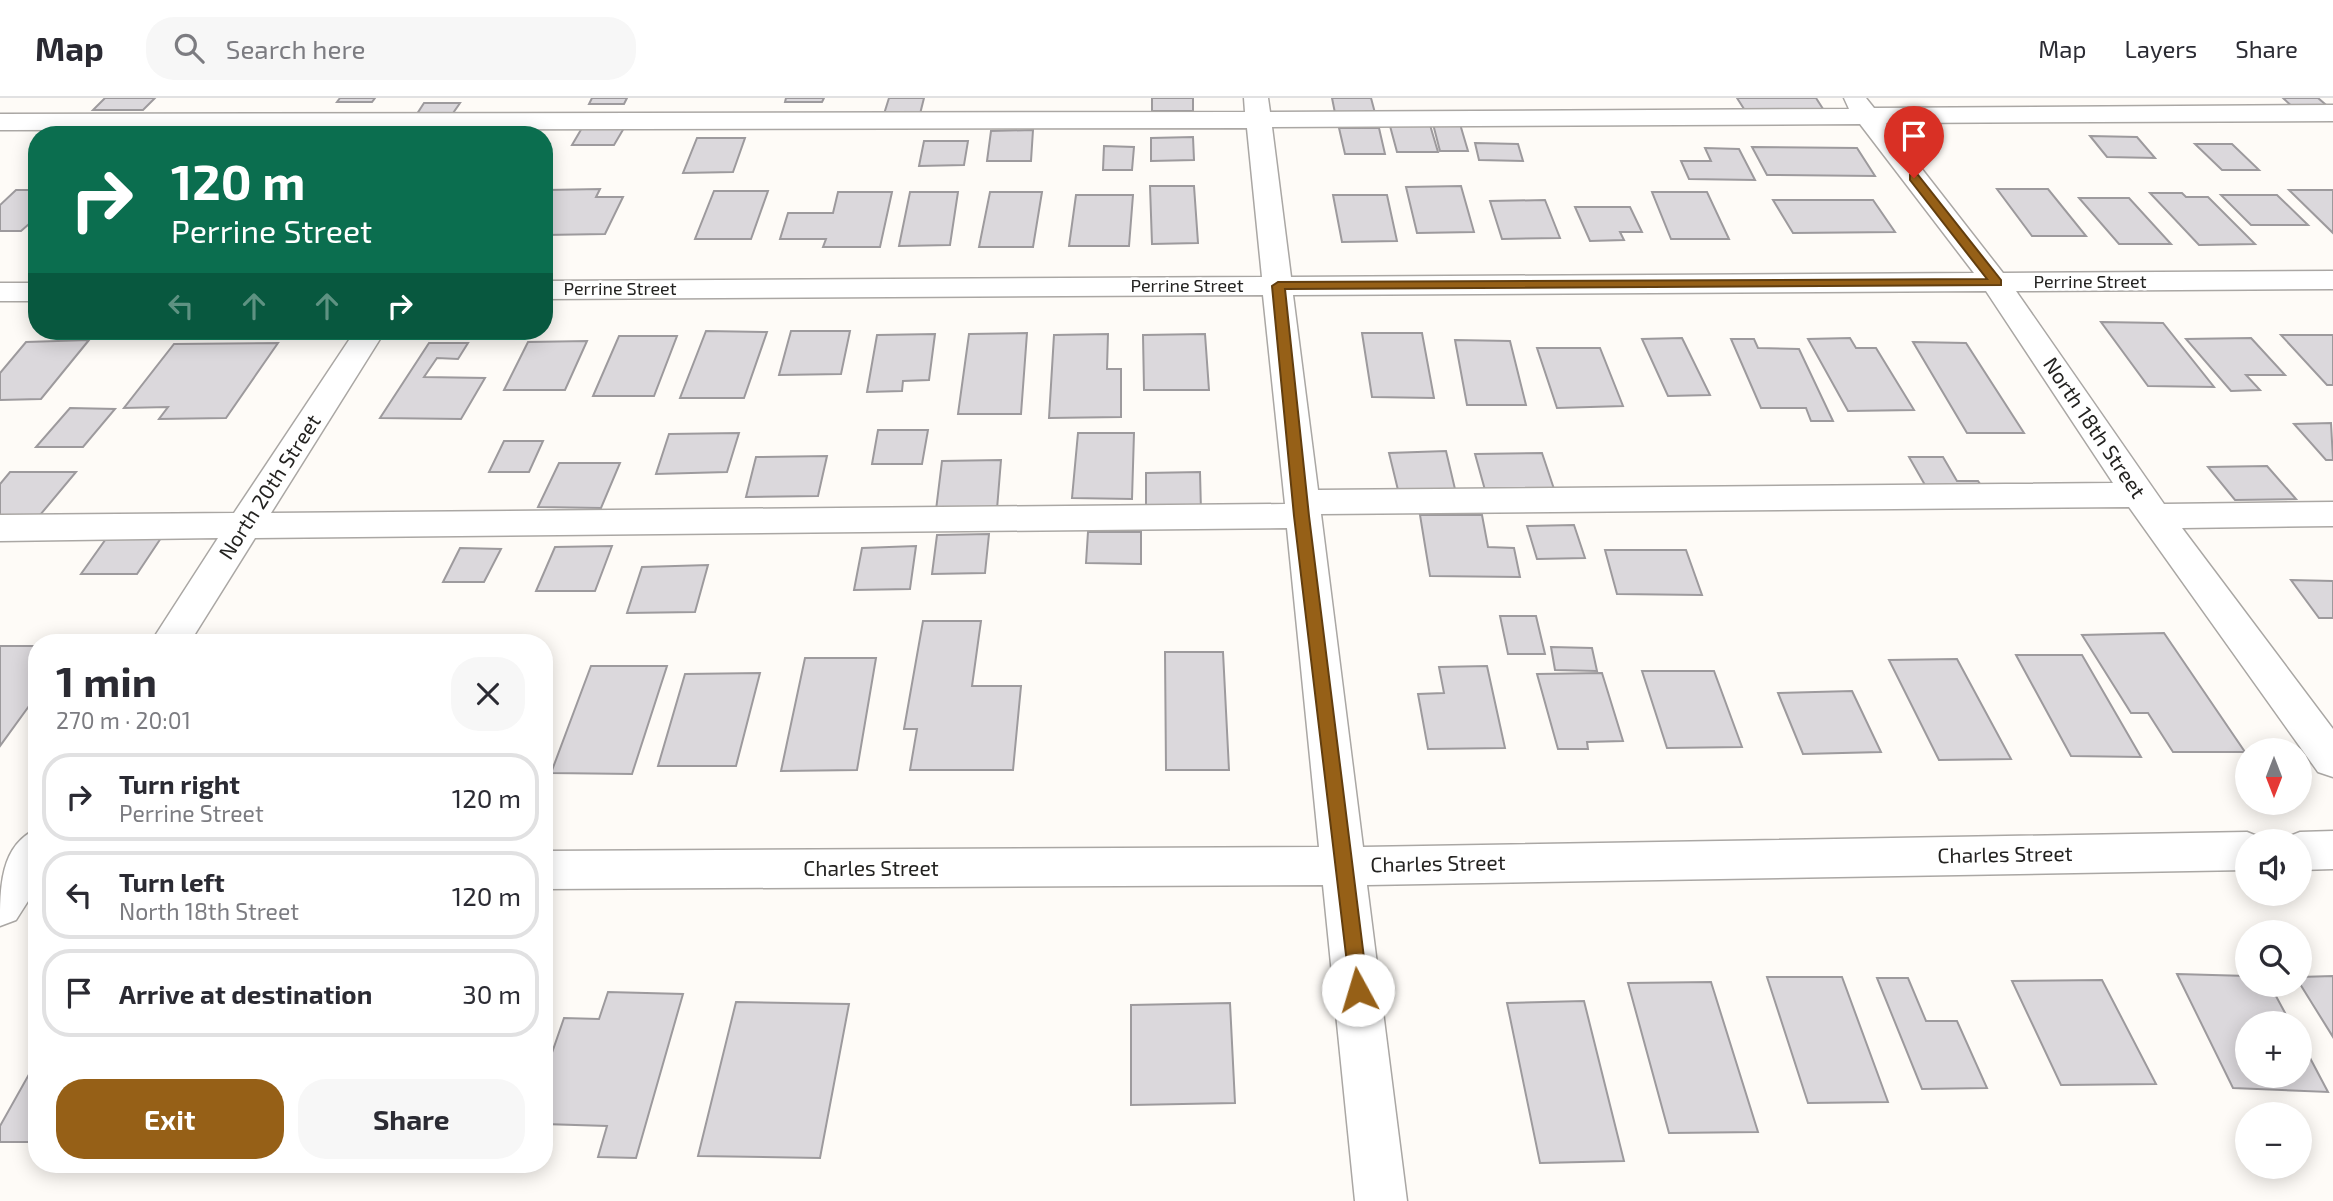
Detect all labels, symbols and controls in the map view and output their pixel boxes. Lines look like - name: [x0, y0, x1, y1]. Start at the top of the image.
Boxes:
- search box: [146, 17, 636, 80]
- text: Map: [35, 28, 104, 68]
- icon: search: [170, 29, 208, 67]
- text: Search here: [226, 33, 365, 64]
- text: Map: [2038, 34, 2086, 63]
- text: Layers: [2124, 34, 2197, 63]
- text: Share: [2235, 34, 2298, 63]
- pin: [1884, 106, 1944, 178]
- icon: arrive: [1895, 117, 1933, 155]
- text: 120 m: [171, 151, 305, 210]
- icon: right: [56, 154, 147, 245]
- text: Perrine Street: [171, 211, 372, 249]
- street label: Perrine Street: [2033, 270, 2147, 292]
- street label: Perrine Street: [1130, 274, 1244, 296]
- street label: Perrine Street: [563, 277, 677, 299]
- icon: left: [162, 287, 200, 325]
- icon: ahead: [235, 287, 273, 325]
- icon: ahead: [308, 287, 346, 325]
- icon: right: [381, 287, 419, 325]
- street label: North 18th Street: [2039, 352, 2152, 502]
- street label: North 20th Street: [213, 409, 325, 563]
- text: 1 min: [56, 655, 157, 705]
- button: close: [451, 657, 525, 731]
- text: 270 m · 20:01: [56, 706, 191, 734]
- north arrow: [2235, 738, 2312, 816]
- map controls: [2235, 738, 2312, 1179]
- text: Turn right: [119, 768, 240, 799]
- icon: right: [60, 778, 98, 816]
- text: 120 m: [452, 782, 521, 813]
- text: Perrine Street: [119, 799, 264, 827]
- button: sound: [2235, 829, 2312, 906]
- street label: Charles Street: [1937, 840, 2073, 867]
- street label: Charles Street: [1370, 849, 1506, 876]
- street label: Charles Street: [803, 855, 939, 880]
- text: Turn left: [119, 866, 225, 897]
- icon: left: [60, 876, 98, 914]
- text: 120 m: [452, 880, 521, 911]
- text: North 18th Street: [119, 897, 299, 925]
- button: search: [2235, 920, 2312, 997]
- position arrow: [1321, 953, 1395, 1027]
- icon: arrive: [60, 974, 98, 1012]
- text: Arrive at destination: [119, 978, 372, 1009]
- text: 30 m: [462, 978, 521, 1009]
- button: +: [2235, 1011, 2312, 1088]
- button: Exit: [56, 1079, 284, 1159]
- button: Share: [298, 1079, 525, 1159]
- button: −: [2235, 1102, 2312, 1179]

